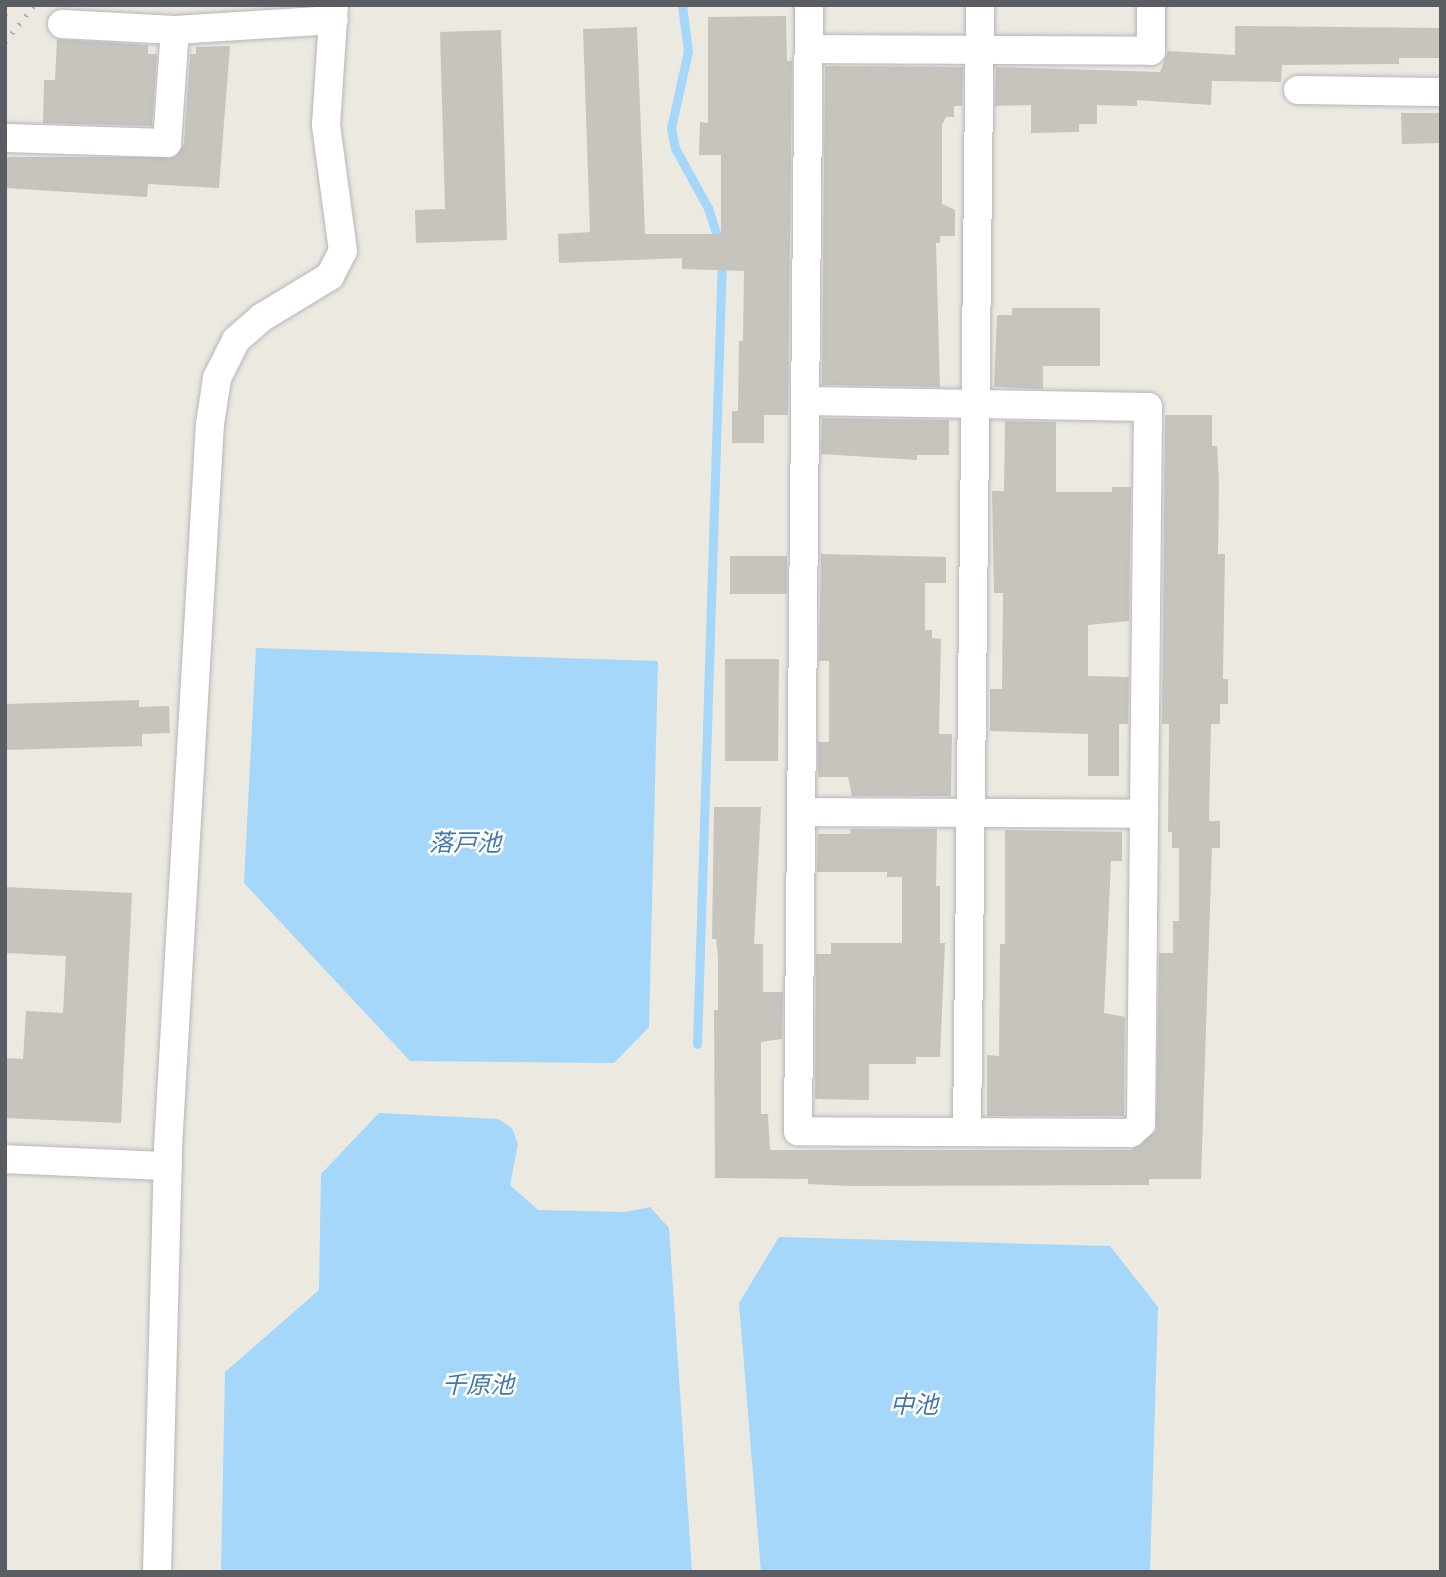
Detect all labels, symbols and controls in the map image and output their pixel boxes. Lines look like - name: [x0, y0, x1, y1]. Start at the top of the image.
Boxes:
- water label: 落戸池: [429, 830, 501, 858]
- water label: 千原池: [442, 1372, 514, 1400]
- water label: 中池: [890, 1392, 938, 1420]

